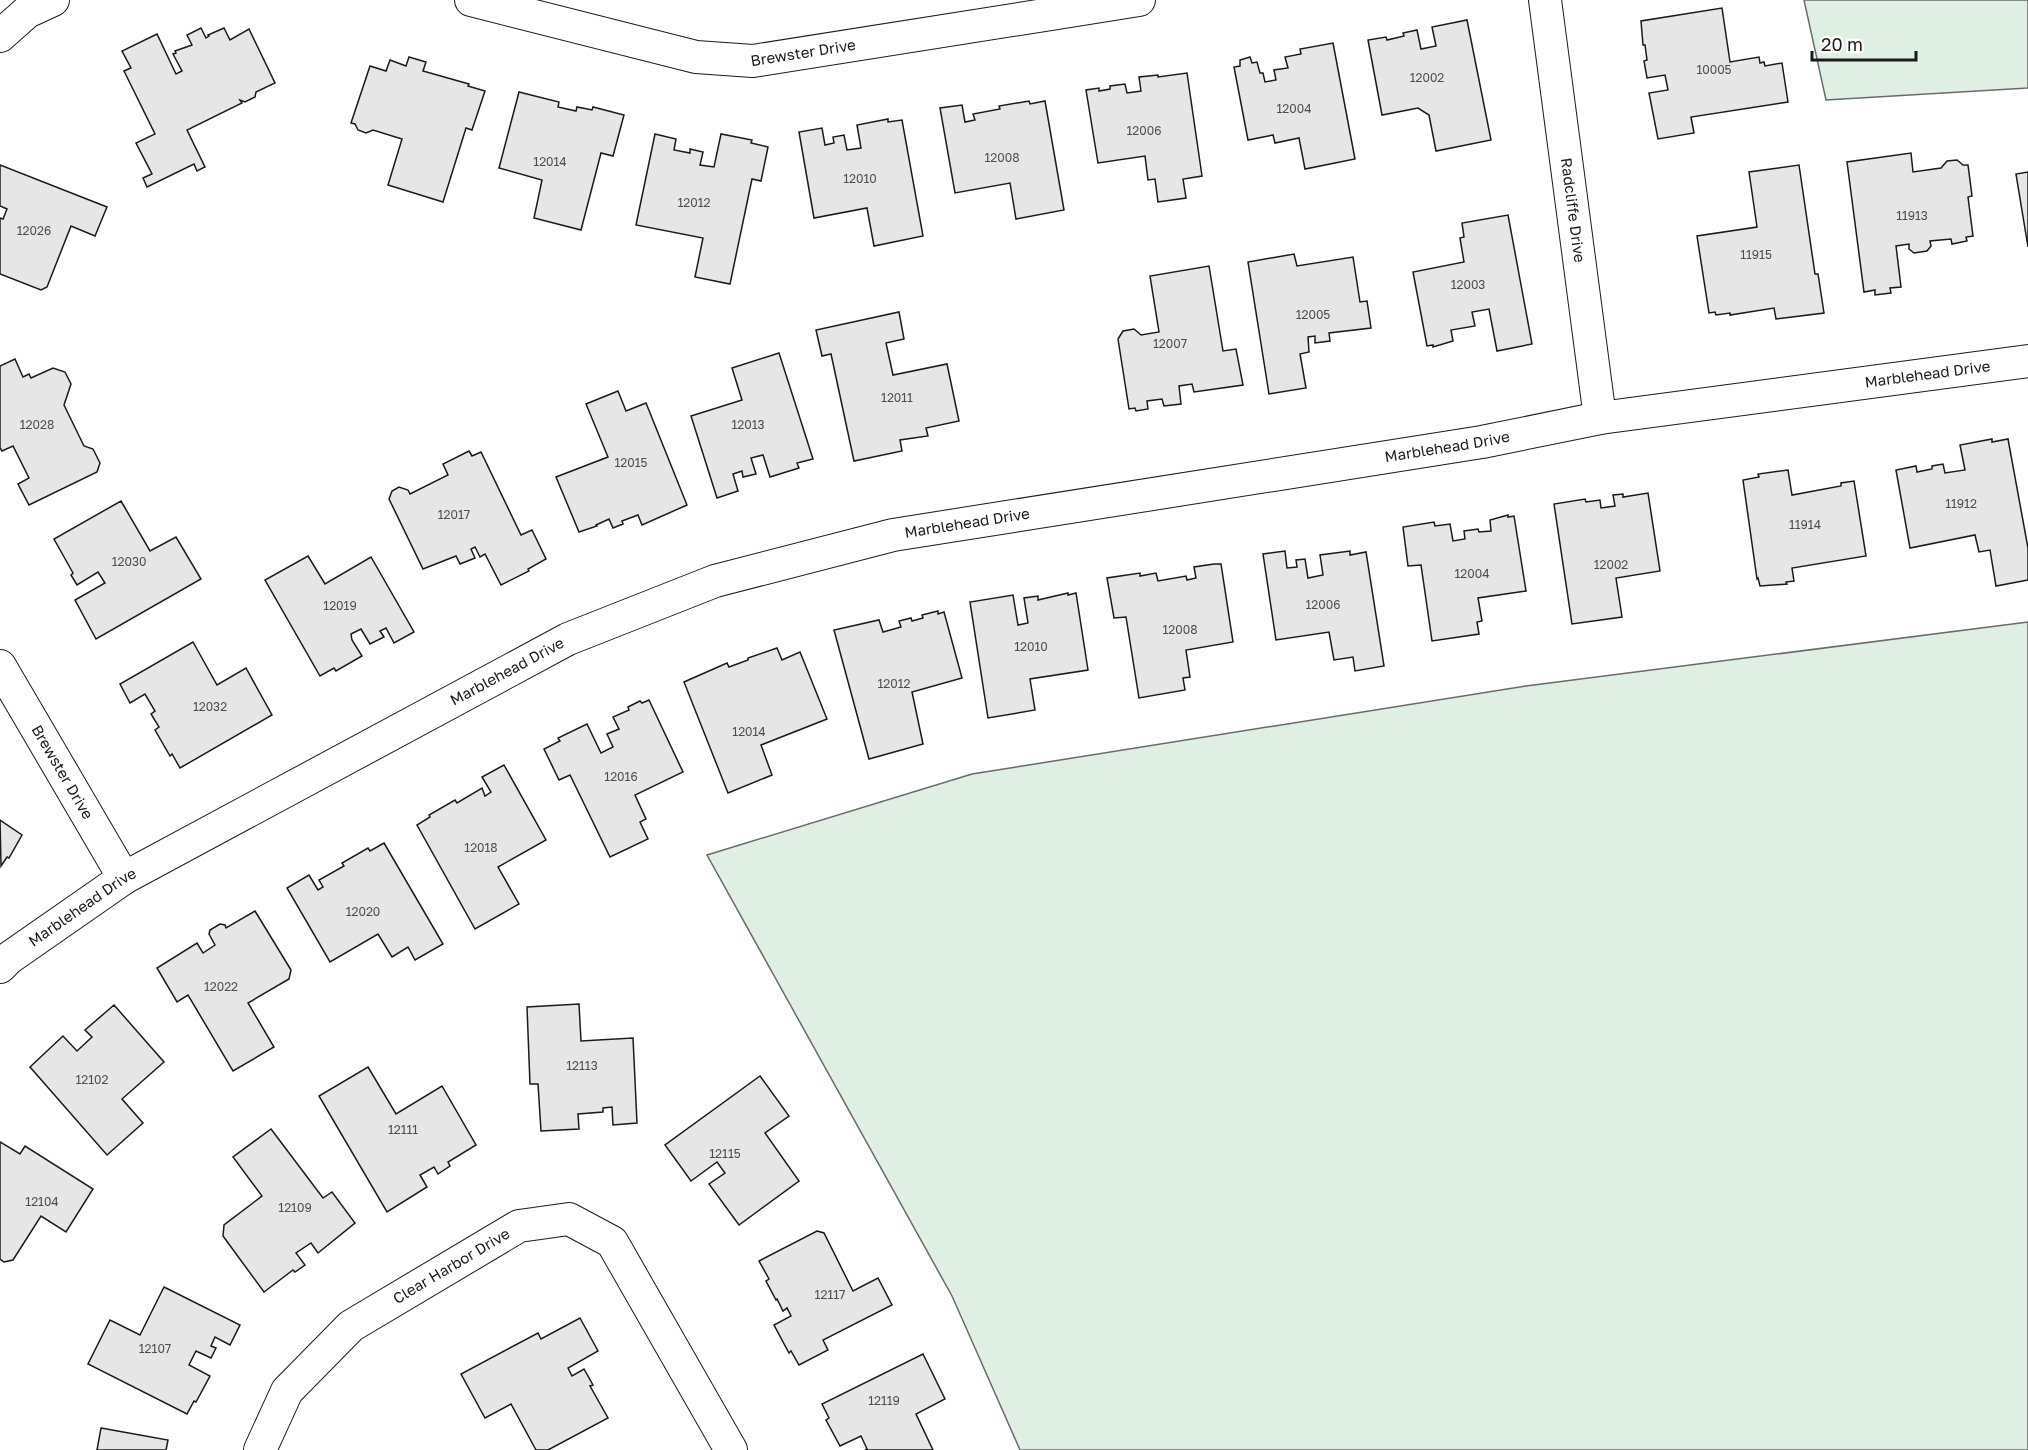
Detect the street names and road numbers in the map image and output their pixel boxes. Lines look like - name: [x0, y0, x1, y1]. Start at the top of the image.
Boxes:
- street label: Brewster Drive: [749, 35, 857, 69]
- street label: Radcliffe Drive: [1558, 157, 1589, 264]
- street label: Marblehead Drive: [1863, 356, 1992, 391]
- street label: Marblehead Drive: [1383, 427, 1511, 465]
- street label: Marblehead Drive: [903, 504, 1031, 541]
- street label: Marblehead Drive: [447, 633, 567, 709]
- street label: Brewster Drive: [28, 721, 98, 822]
- street label: Marblehead Drive: [25, 863, 139, 950]
- street label: Clear Harbor Drive: [389, 1224, 513, 1307]

